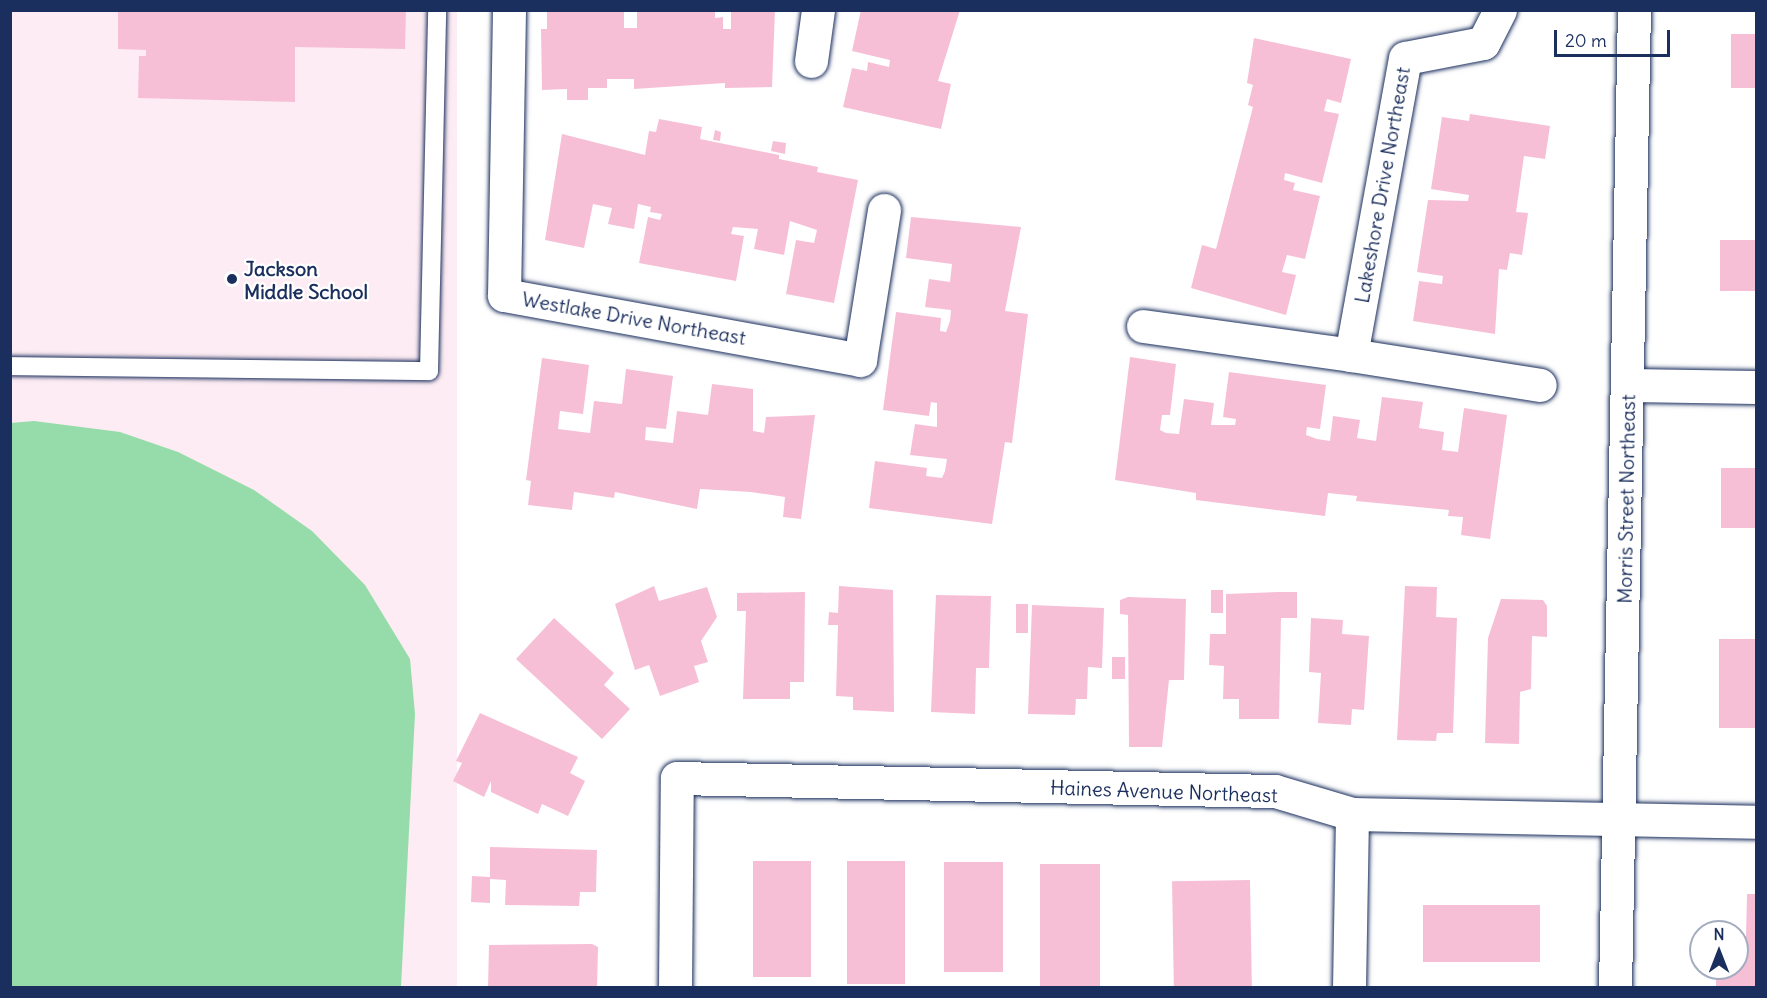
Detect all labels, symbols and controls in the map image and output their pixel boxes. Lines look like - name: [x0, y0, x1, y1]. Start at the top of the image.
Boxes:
- scale bar: [1557, 18, 1672, 56]
- text: 20 m: [1565, 29, 1607, 52]
- street label: Lakeshore Drive Northeast: [1349, 65, 1415, 305]
- place label: Jackson Middle School: [244, 256, 368, 303]
- marker: Jackson Middle School: [225, 272, 239, 286]
- street label: Westlake Drive Northeast: [520, 286, 748, 350]
- street label: Morris Street Northeast: [1612, 394, 1640, 604]
- street label: Haines Avenue Northeast: [1050, 775, 1278, 807]
- north arrow: [1689, 920, 1749, 980]
- text: N: [1713, 924, 1725, 944]

